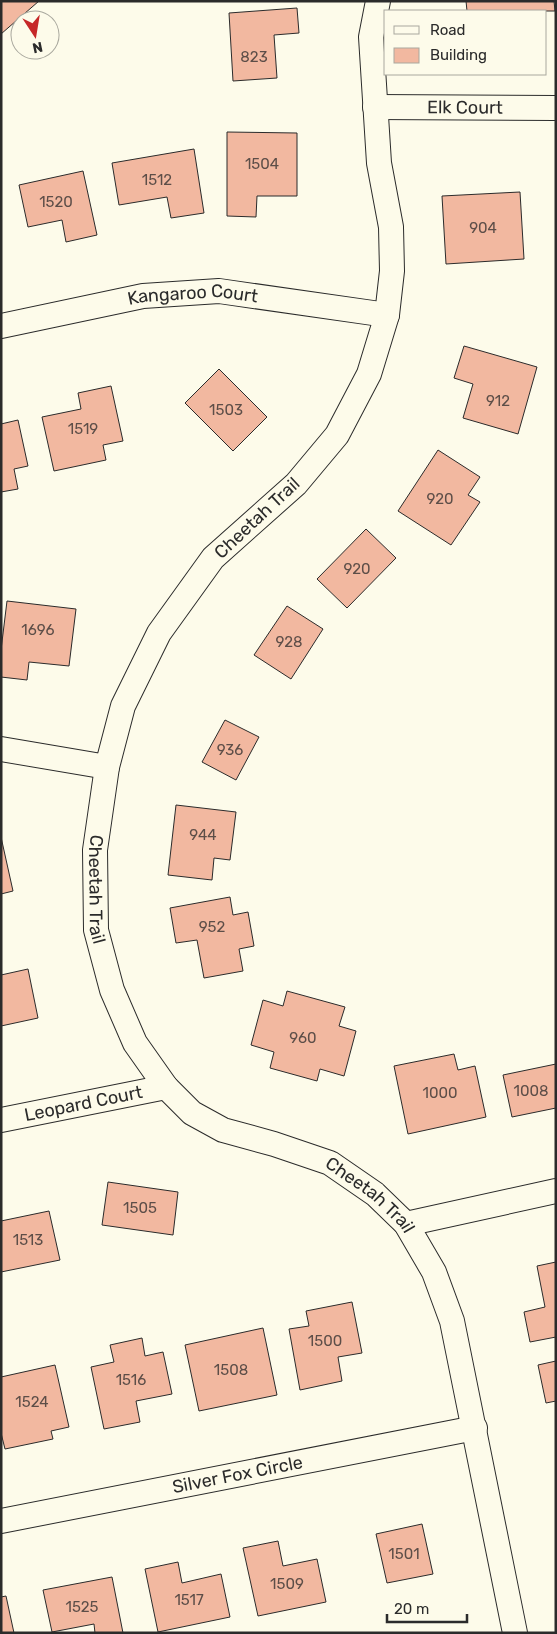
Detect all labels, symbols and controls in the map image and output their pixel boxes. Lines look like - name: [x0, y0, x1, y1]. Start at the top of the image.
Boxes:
- north arrow: [10, 10, 60, 60]
- legend: [384, 10, 547, 75]
- text: Road: [430, 21, 466, 39]
- text: N: [31, 38, 44, 57]
- text: Building: [430, 46, 487, 64]
- house number: 823: [240, 48, 268, 66]
- street label: Elk Court: [427, 96, 503, 119]
- house number: 1504: [245, 155, 279, 173]
- house number: 1512: [142, 171, 172, 189]
- house number: 1520: [39, 193, 73, 211]
- house number: 904: [469, 219, 497, 237]
- street label: Kangaroo Court: [125, 280, 259, 310]
- house number: 912: [486, 392, 510, 410]
- house number: 1503: [209, 401, 243, 419]
- house number: 1519: [68, 420, 98, 438]
- street label: Cheetah Trail: [210, 473, 304, 563]
- house number: 920: [426, 490, 454, 508]
- house number: 920: [343, 560, 371, 578]
- house number: 1696: [21, 621, 55, 639]
- house number: 928: [275, 633, 303, 651]
- house number: 936: [217, 741, 243, 759]
- house number: 944: [189, 826, 217, 844]
- street label: Cheetah Trail: [84, 833, 110, 946]
- house number: 952: [199, 918, 225, 936]
- house number: 960: [289, 1029, 317, 1047]
- street label: Leopard Court: [22, 1081, 144, 1126]
- house number: 1008: [513, 1082, 549, 1100]
- house number: 1000: [423, 1084, 458, 1102]
- street label: Cheetah Trail: [321, 1152, 420, 1237]
- house number: 1505: [123, 1199, 157, 1217]
- house number: 1513: [13, 1231, 43, 1249]
- house number: 1500: [308, 1332, 342, 1350]
- house number: 1508: [214, 1361, 248, 1379]
- house number: 1516: [116, 1371, 146, 1389]
- house number: 1524: [15, 1393, 49, 1411]
- street label: Silver Fox Circle: [170, 1451, 305, 1498]
- house number: 1501: [388, 1545, 420, 1563]
- house number: 1509: [270, 1575, 304, 1593]
- house number: 1517: [174, 1591, 204, 1609]
- scale bar: [387, 1592, 467, 1624]
- house number: 1525: [65, 1598, 99, 1616]
- text: 20 m: [394, 1600, 429, 1618]

